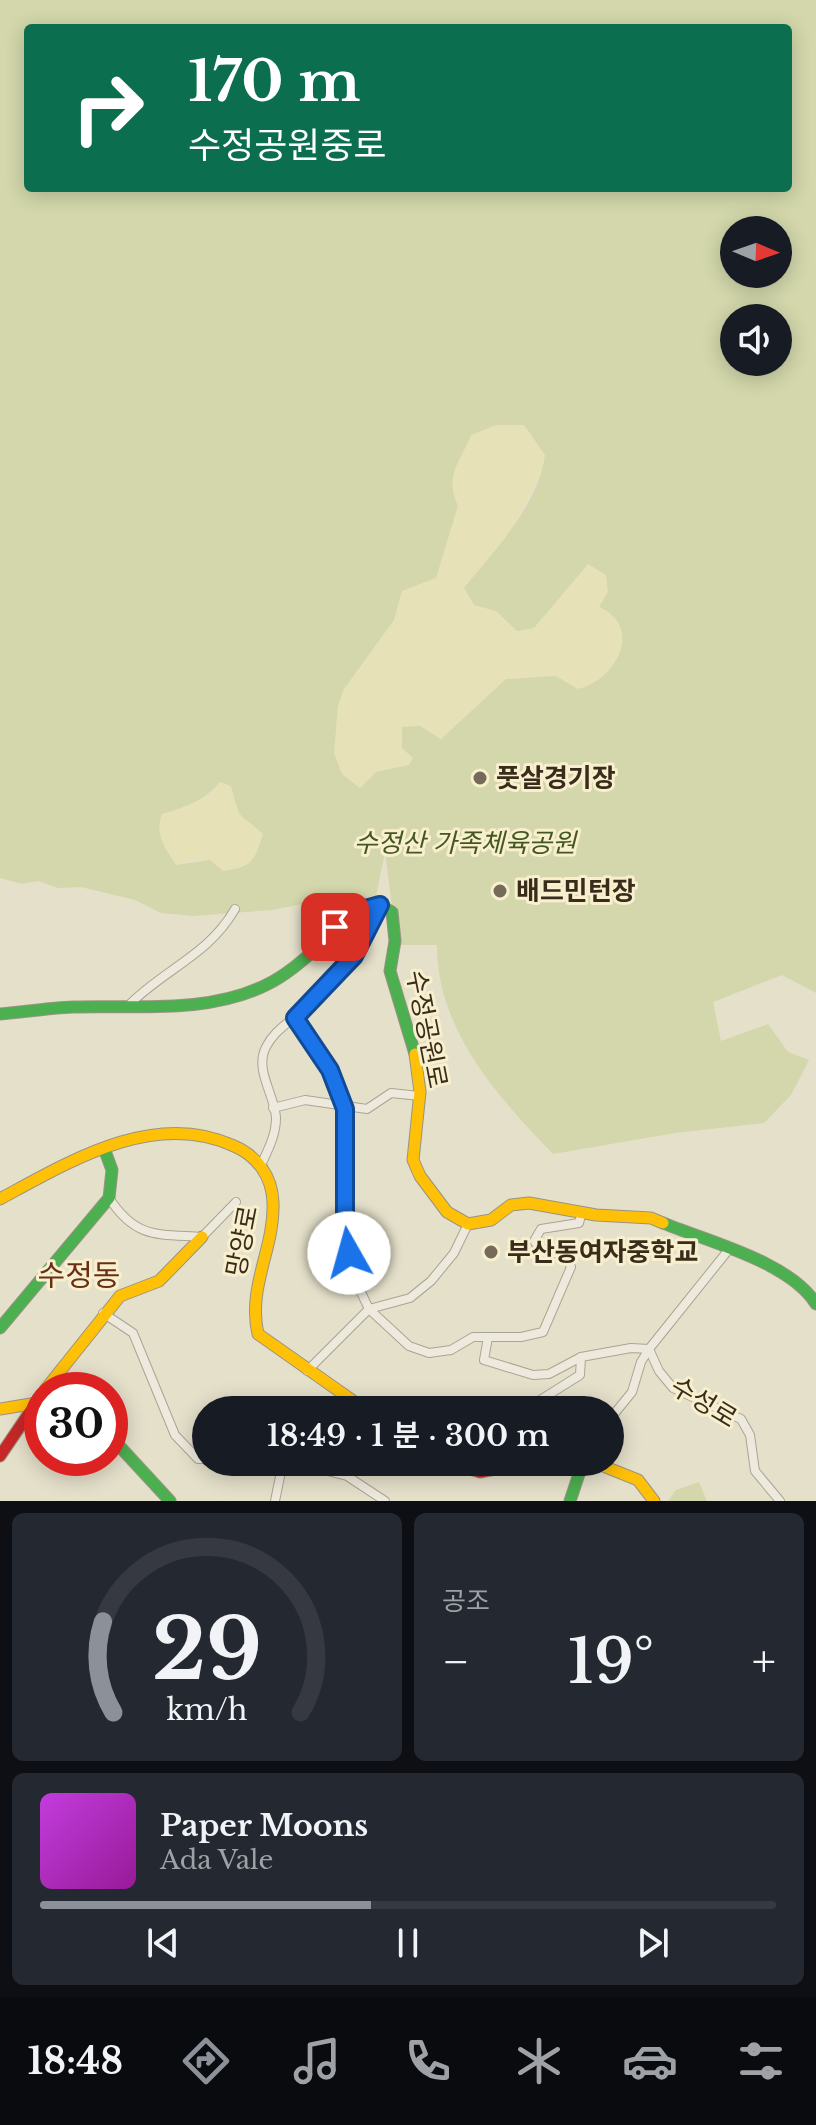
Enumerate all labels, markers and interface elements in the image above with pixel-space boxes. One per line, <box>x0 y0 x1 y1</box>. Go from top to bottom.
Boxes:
text: 170 m <box>188 47 360 116</box>
icon: right <box>56 56 160 160</box>
text: 수정공원중로 <box>188 123 387 168</box>
north arrow <box>720 216 792 288</box>
map controls <box>720 216 792 376</box>
button: sound <box>720 304 792 376</box>
place label: 풋살경기장 <box>496 762 616 794</box>
marker: 풋살경기장 <box>471 769 489 787</box>
park label: 수정산 가족체육공원 <box>354 827 578 859</box>
place label: 배드민턴장 <box>516 875 636 907</box>
marker: 배드민턴장 <box>491 882 509 900</box>
pin <box>301 893 369 961</box>
icon: arrive <box>313 905 357 949</box>
street label: 수정공원로 <box>400 967 454 1091</box>
street label: 망양로 <box>219 1203 265 1279</box>
position arrow <box>307 1211 391 1295</box>
place label: 부산동여자중학교 <box>507 1236 698 1268</box>
marker: 부산동여자중학교 <box>482 1243 500 1261</box>
district label: 수정동 <box>38 1257 120 1294</box>
street label: 수성로 <box>665 1370 743 1434</box>
speed limit sign: 30 <box>24 1372 128 1476</box>
text: 18:49 · 1 분 · 300 m <box>267 1417 549 1454</box>
text: 공조 <box>442 1585 490 1617</box>
text: 29 <box>152 1598 262 1701</box>
text: 19° <box>568 1625 654 1699</box>
text: − <box>442 1634 470 1689</box>
text: + <box>752 1634 776 1689</box>
text: km/h <box>166 1692 248 1728</box>
text: Paper Moons <box>160 1807 368 1844</box>
text: Ada Vale <box>160 1844 273 1876</box>
icon: previous <box>141 1921 185 1965</box>
icon: pause <box>386 1921 430 1965</box>
icon: next <box>631 1921 675 1965</box>
icon: directions <box>178 2033 234 2089</box>
icon: music <box>289 2033 345 2089</box>
icon: phone <box>400 2033 456 2089</box>
icon: climate <box>511 2033 567 2089</box>
icon: car <box>622 2033 678 2089</box>
icon: filters <box>733 2033 789 2089</box>
text: 18:48 <box>27 2039 123 2084</box>

